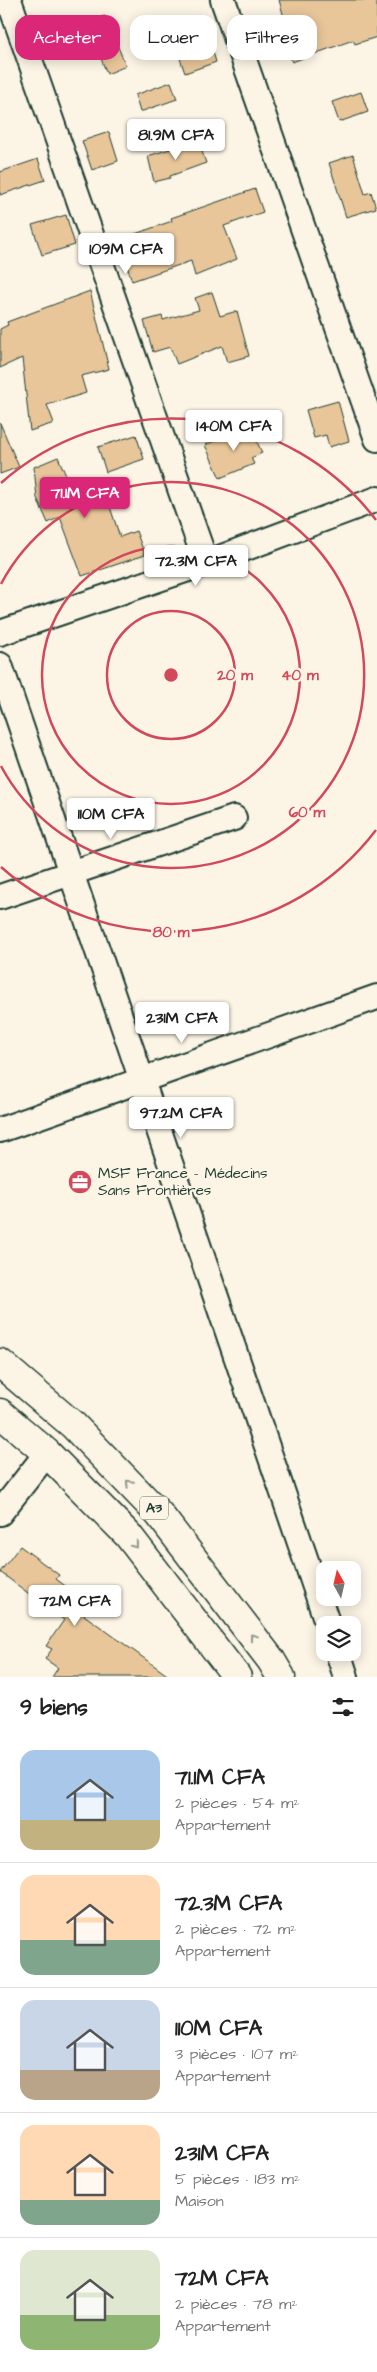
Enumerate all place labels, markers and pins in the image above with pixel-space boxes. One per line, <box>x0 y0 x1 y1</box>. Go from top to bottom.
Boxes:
pin: 81.9M CFA <box>119 119 233 161</box>
pin: 109M CFA <box>74 232 178 275</box>
pin: 140M CFA <box>182 410 286 452</box>
pin: 71.1M CFA <box>28 476 142 519</box>
pin: 72.3M CFA <box>139 544 253 587</box>
centre of rings <box>162 666 180 684</box>
pin: 110M CFA <box>59 798 163 840</box>
pin: 231M CFA <box>130 1002 234 1044</box>
pin: 97.2M CFA <box>124 1096 238 1139</box>
place label: MSF France - Médecins Sans Frontières <box>98 1163 268 1201</box>
office icon: MSF France - Médecins Sans Frontières <box>67 1169 93 1195</box>
pin: 72M CFA <box>29 1584 121 1627</box>

